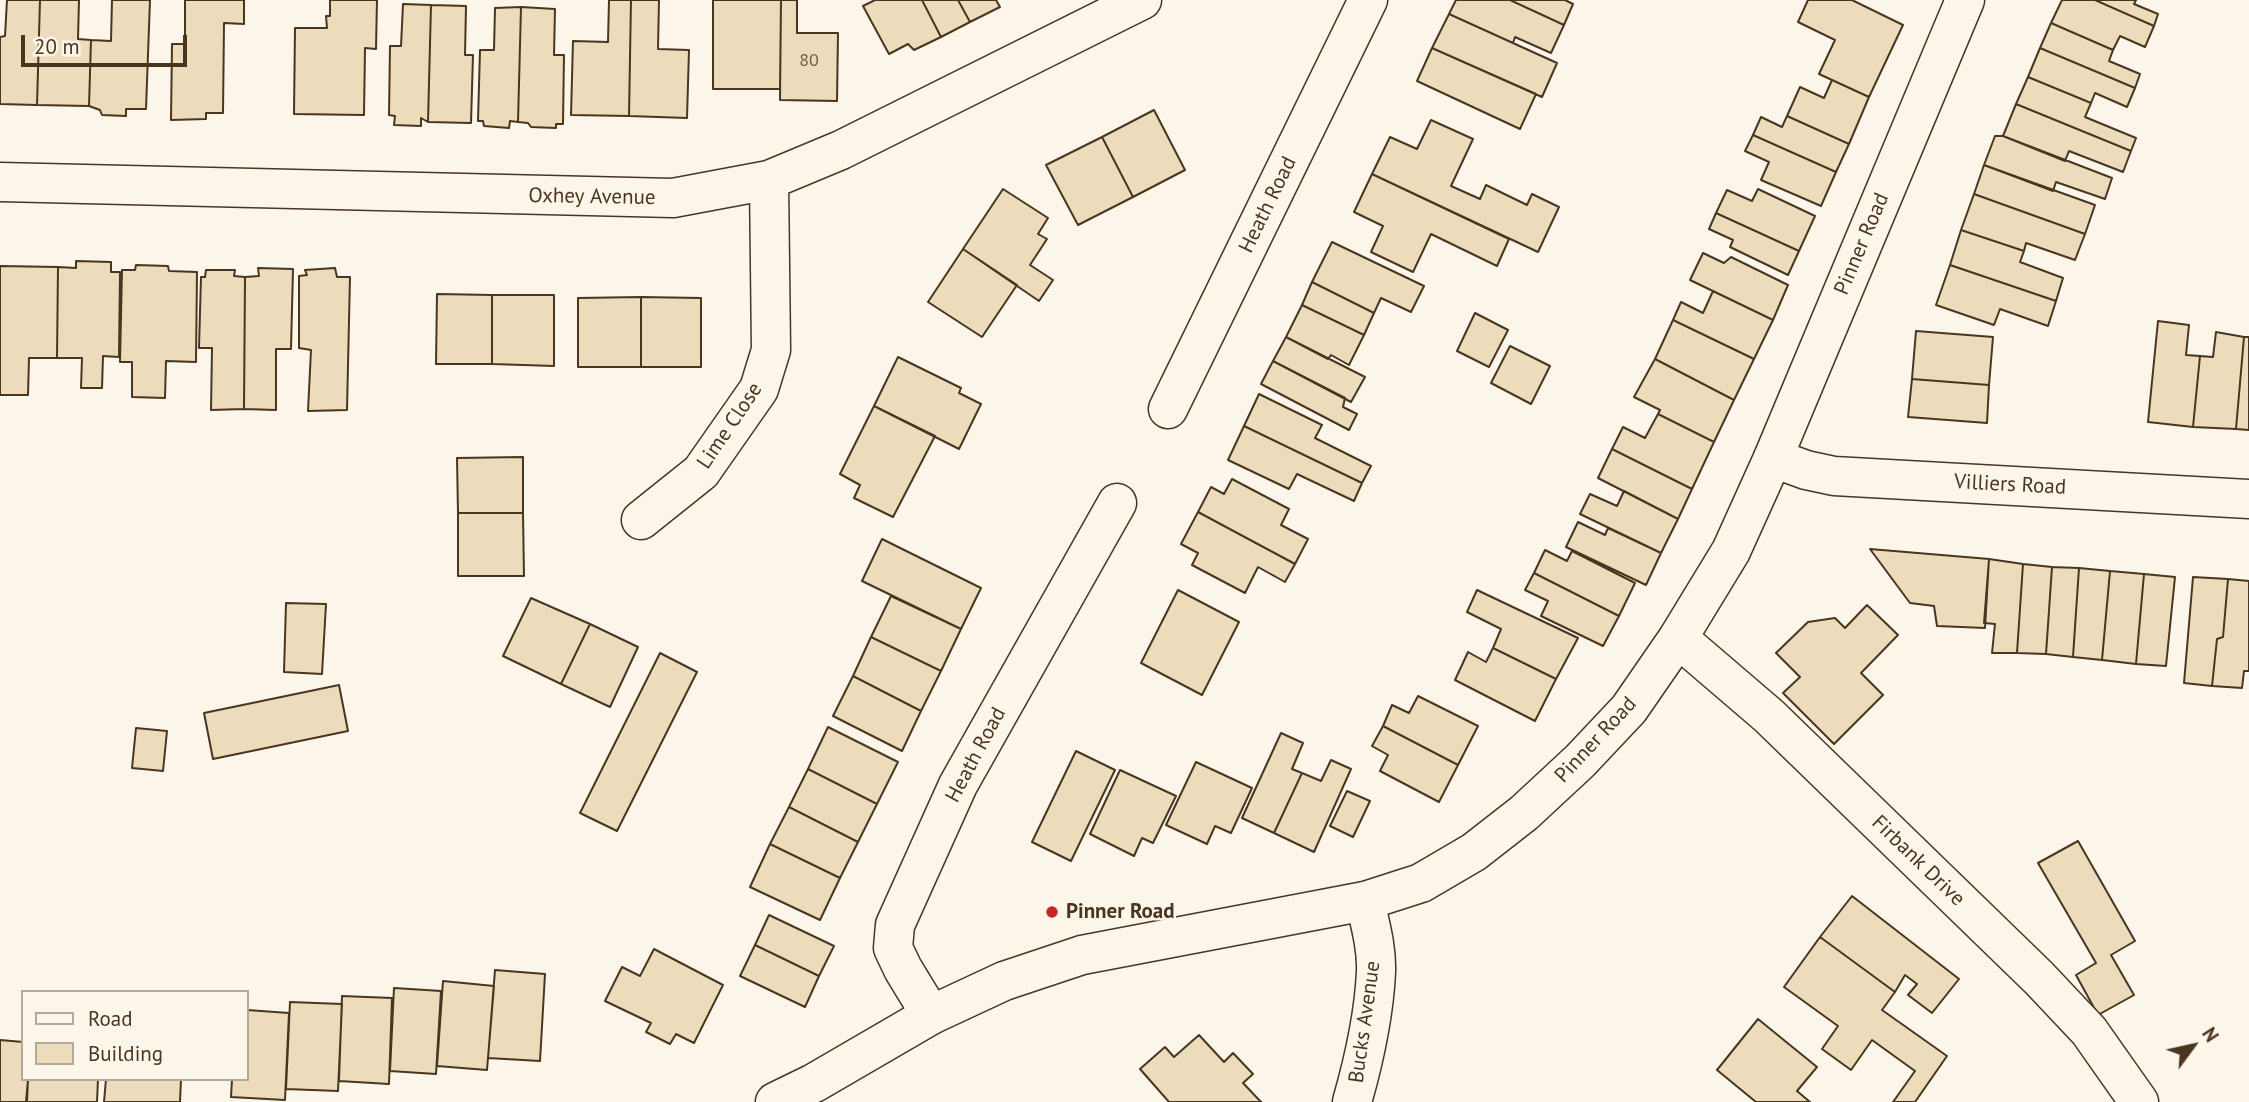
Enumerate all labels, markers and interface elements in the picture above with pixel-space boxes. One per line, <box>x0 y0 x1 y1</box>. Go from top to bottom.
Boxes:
scale bar <box>24 21 191 65</box>
text: 20 m <box>34 33 80 60</box>
house number: 80 <box>799 50 819 72</box>
street label: Heath Road <box>1234 153 1302 257</box>
street label: Oxhey Avenue <box>528 183 656 211</box>
street label: Pinner Road <box>1829 189 1895 299</box>
street label: Lime Close <box>692 378 768 474</box>
street label: Villiers Road <box>1953 469 2067 501</box>
street label: Pinner Road <box>1550 692 1642 788</box>
street label: Heath Road <box>940 703 1012 807</box>
street label: Firbank Drive <box>1866 810 1970 912</box>
place label: Pinner Road <box>1066 899 1175 925</box>
marker: Pinner Road <box>1044 904 1060 920</box>
street label: Bucks Avenue <box>1344 959 1386 1085</box>
legend <box>21 990 248 1081</box>
text: Road <box>88 1005 132 1032</box>
north arrow <box>2158 1011 2228 1081</box>
text: N <box>2197 1023 2224 1046</box>
text: Building <box>88 1040 163 1067</box>

